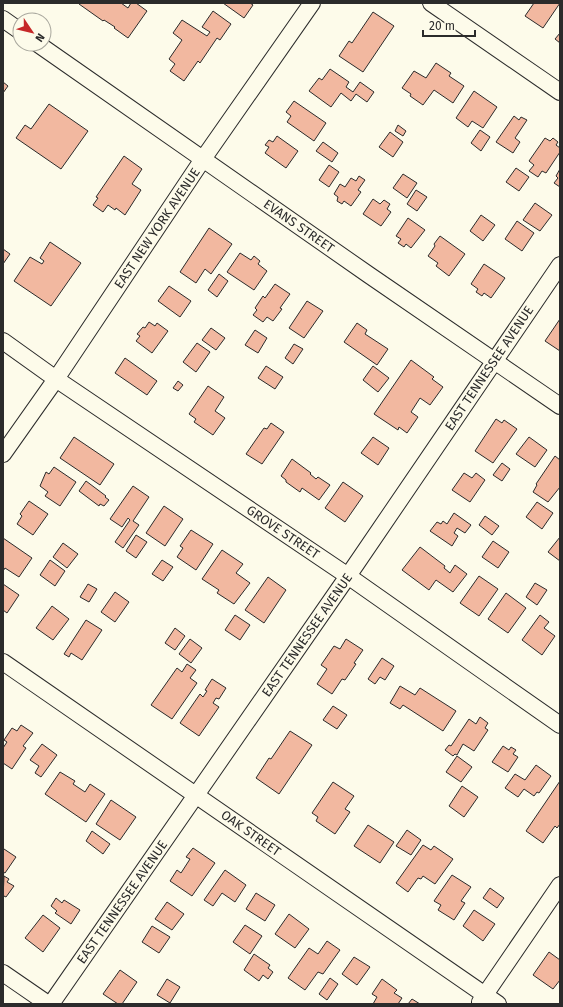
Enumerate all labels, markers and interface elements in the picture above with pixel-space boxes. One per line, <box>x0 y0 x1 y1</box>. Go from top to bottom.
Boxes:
north arrow <box>12 12 52 52</box>
scale bar <box>423 12 475 38</box>
text: 20 m <box>429 19 455 33</box>
text: N <box>32 31 47 44</box>
street label: EAST NEW YORK AVENUE <box>111 165 203 291</box>
street label: EVANS STREET <box>261 196 337 256</box>
street label: EAST TENNESSEE AVENUE <box>442 303 536 433</box>
street label: GROVE STREET <box>244 502 322 562</box>
street label: EAST TENNESSEE AVENUE <box>259 571 355 699</box>
street label: OAK STREET <box>218 807 284 859</box>
street label: EAST TENNESSEE AVENUE <box>74 838 170 966</box>

